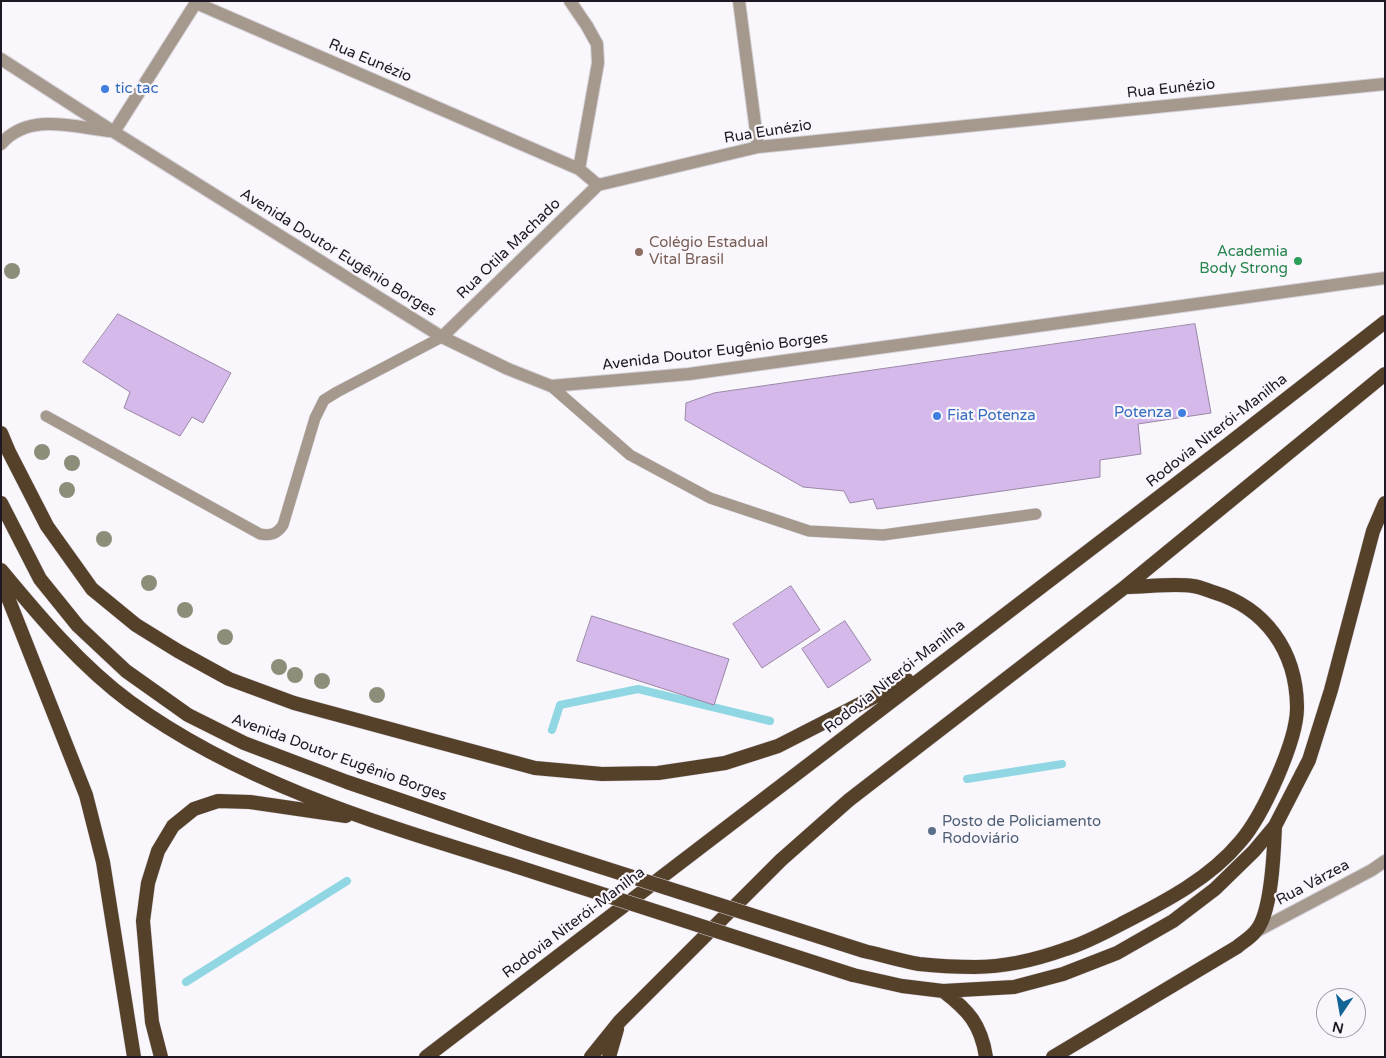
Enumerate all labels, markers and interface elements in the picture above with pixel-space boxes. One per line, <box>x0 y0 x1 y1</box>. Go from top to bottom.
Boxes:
street label: Rua Eunézio <box>326 35 414 87</box>
street label: Rua Eunézio <box>1126 75 1216 103</box>
place label: tic tac <box>115 80 159 98</box>
marker: tic tac <box>99 83 111 95</box>
street label: Rua Eunézio <box>723 116 813 148</box>
street label: Avenida Doutor Eugênio Borges <box>237 185 439 321</box>
street label: Rua Otila Machado <box>454 195 564 303</box>
place label: Colégio Estadual Vital Brasil <box>649 234 768 269</box>
place label: Academia Body Strong <box>1199 243 1288 278</box>
marker: Colégio Estadual Vital Brasil <box>633 246 645 258</box>
marker: Academia Body Strong <box>1292 255 1304 267</box>
street label: Avenida Doutor Eugênio Borges <box>601 329 829 375</box>
street label: Rodovia Niterói-Manilha <box>1143 370 1291 492</box>
place label: Potenza <box>1114 404 1172 422</box>
place label: Fiat Potenza <box>947 407 1036 425</box>
marker: Potenza <box>1176 407 1188 419</box>
marker: Fiat Potenza <box>931 410 943 422</box>
street label: Rodovia Niterói-Manilha <box>821 616 969 738</box>
street label: Avenida Doutor Eugênio Borges <box>229 711 449 805</box>
place label: Posto de Policiamento Rodoviário <box>942 813 1101 848</box>
marker: Posto de Policiamento Rodoviário <box>926 825 938 837</box>
street label: Rua Várzea <box>1273 856 1353 910</box>
street label: Rodovia Niterói-Manilha <box>499 864 649 982</box>
north arrow <box>1316 988 1366 1038</box>
text: N <box>1331 1018 1345 1037</box>

